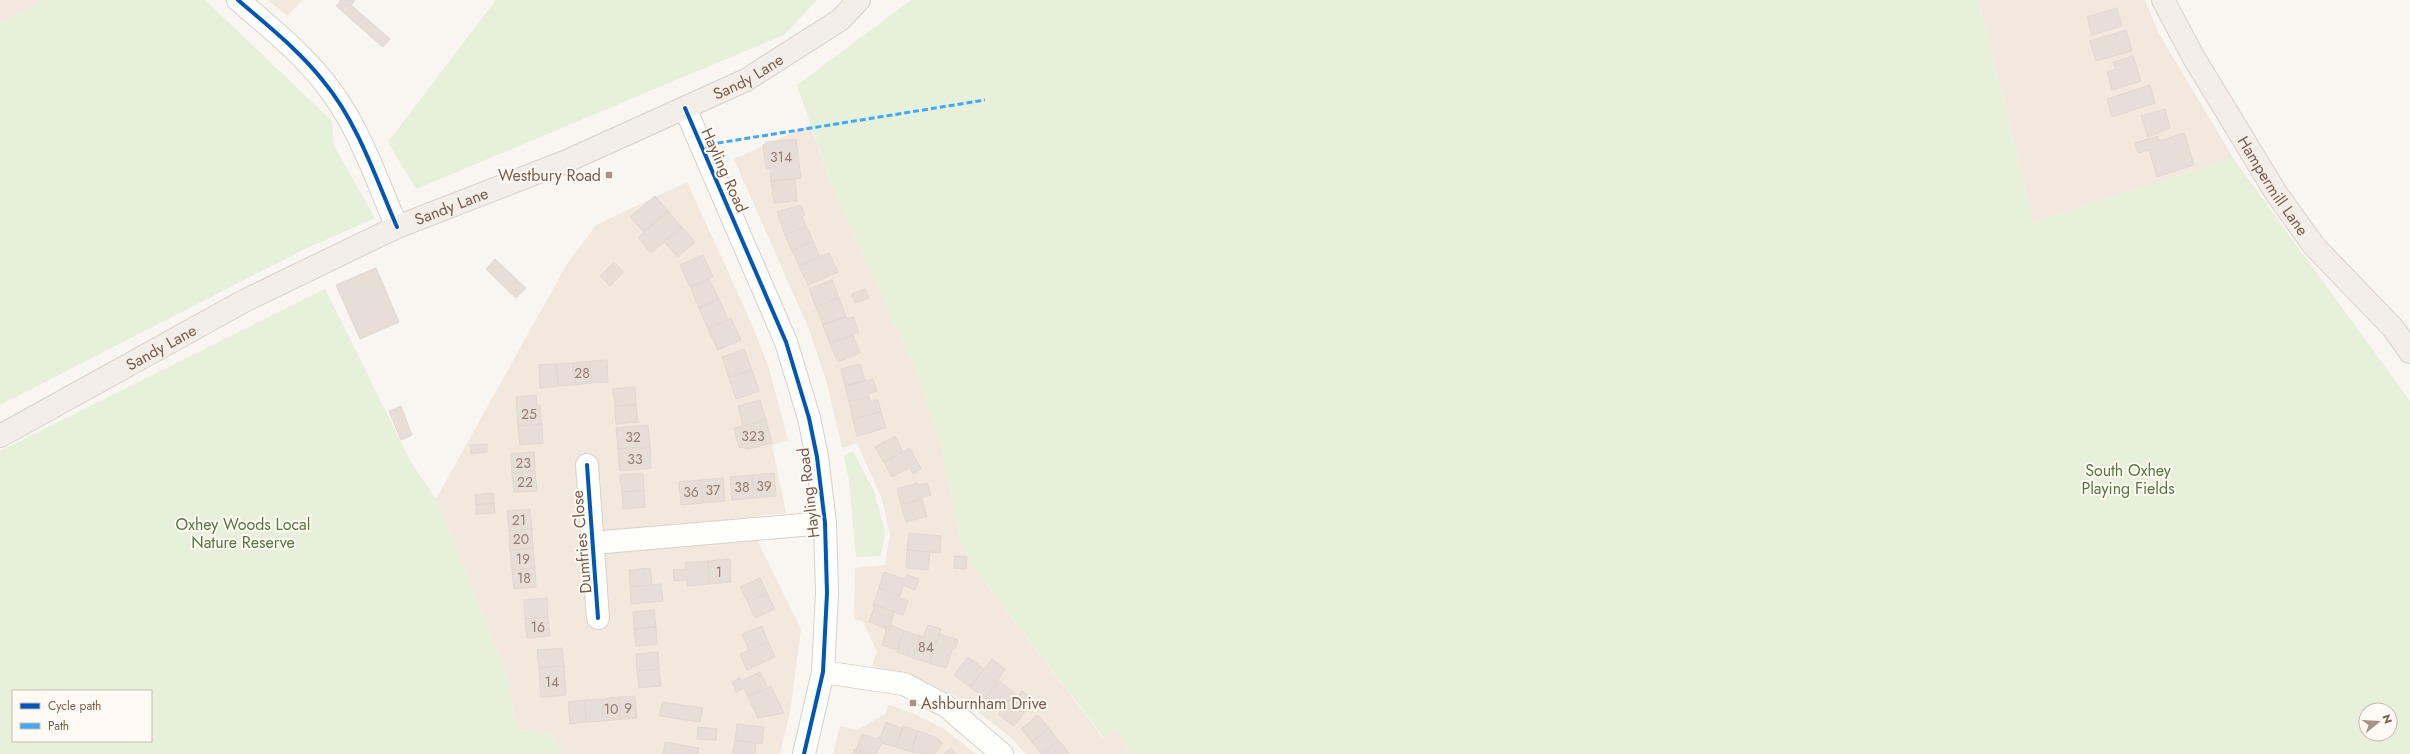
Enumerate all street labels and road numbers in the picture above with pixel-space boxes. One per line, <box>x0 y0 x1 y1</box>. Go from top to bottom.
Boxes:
street label: Sandy Lane <box>709 48 788 106</box>
street label: Hayling Road <box>696 124 754 216</box>
street label: Hampermill Lane <box>2232 132 2314 240</box>
street label: Sandy Lane <box>411 182 492 231</box>
street label: Sandy Lane <box>122 319 201 376</box>
street label: Hayling Road <box>792 446 825 539</box>
street label: Dumfries Close <box>566 489 597 595</box>

